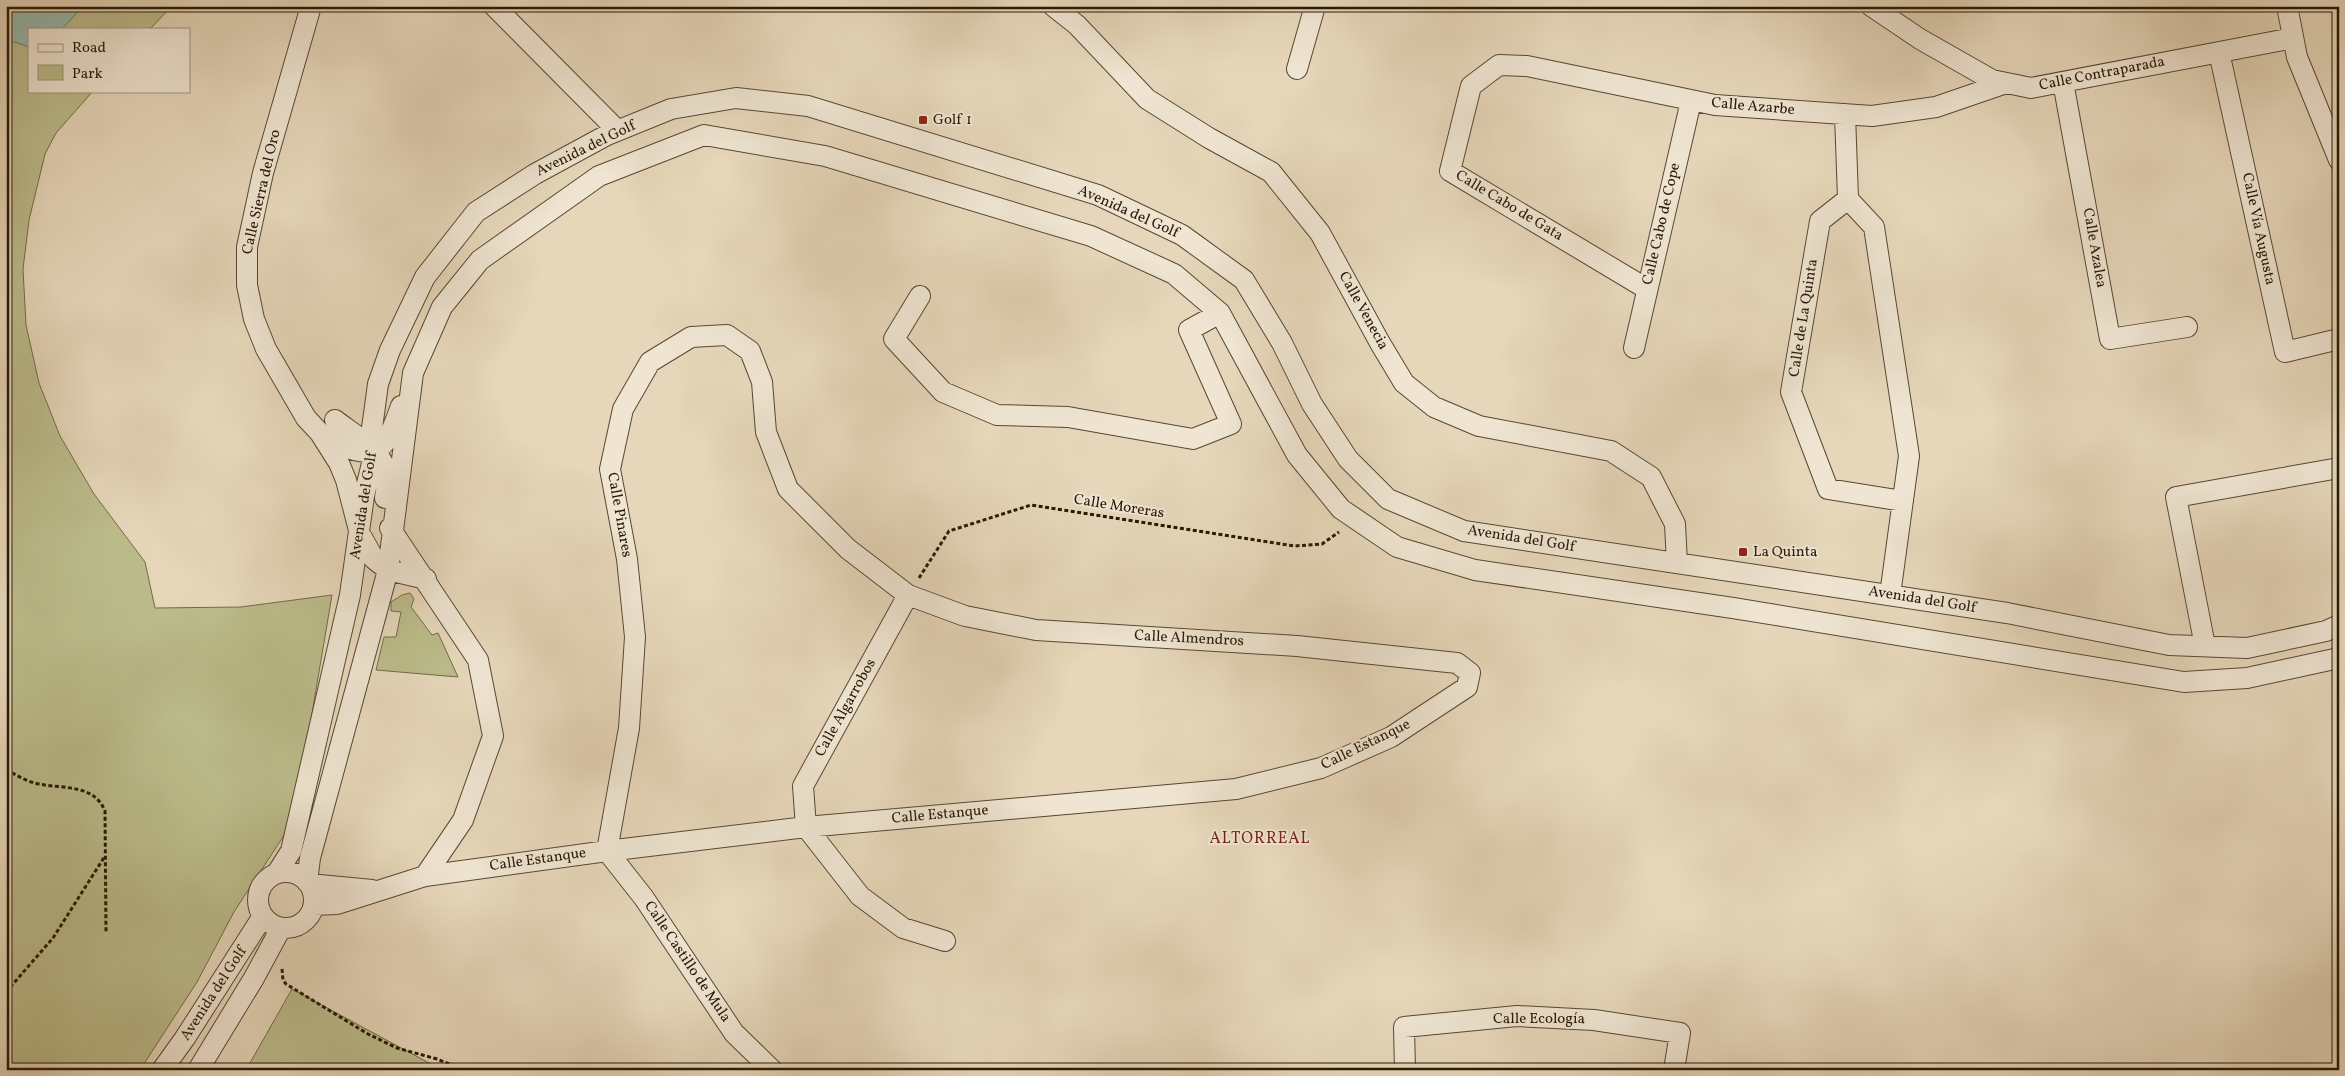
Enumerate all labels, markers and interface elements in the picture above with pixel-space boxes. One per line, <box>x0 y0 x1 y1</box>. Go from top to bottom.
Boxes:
legend <box>28 28 190 92</box>
text: Road <box>72 38 106 59</box>
street label: Calle Contraparada <box>2037 51 2167 97</box>
text: Park <box>72 64 103 85</box>
street label: Calle Azarbe <box>1710 93 1796 121</box>
place label: Golf 1 <box>933 110 972 131</box>
marker: Golf 1 <box>917 114 929 126</box>
street label: Avenida del Golf <box>533 115 641 182</box>
street label: Calle Sierra del Oro <box>237 127 287 257</box>
street label: Calle Cabo de Cope <box>1638 161 1686 287</box>
street label: Calle Cabo de Gata <box>1451 166 1567 246</box>
street label: Calle Vía Augusta <box>2236 171 2280 287</box>
street label: Avenida del Golf <box>1074 180 1183 244</box>
street label: Calle Azalea <box>2077 206 2111 290</box>
street label: Calle de La Quinta <box>1784 257 1824 379</box>
street label: Calle Venecia <box>1333 268 1393 354</box>
street label: Avenida del Golf <box>345 449 383 561</box>
street label: Calle Pinares <box>601 471 637 559</box>
street label: Calle Moreras <box>1072 489 1166 525</box>
street label: Avenida del Golf <box>1466 520 1578 558</box>
place label: La Quinta <box>1753 542 1818 563</box>
marker: La Quinta <box>1737 546 1749 558</box>
street label: Avenida del Golf <box>1867 581 1979 619</box>
street label: Calle Almendros <box>1134 626 1244 652</box>
street label: Calle Algarrobos <box>810 655 882 761</box>
street label: Calle Estanque <box>1318 714 1414 776</box>
street label: Calle Estanque <box>891 800 989 830</box>
district label: ALTORREAL <box>1209 828 1311 850</box>
street label: Calle Estanque <box>488 843 588 877</box>
street label: Calle Castillo de Mula <box>638 897 736 1027</box>
street label: Avenida del Golf <box>176 941 253 1045</box>
street label: Calle Ecología <box>1493 1009 1585 1030</box>

